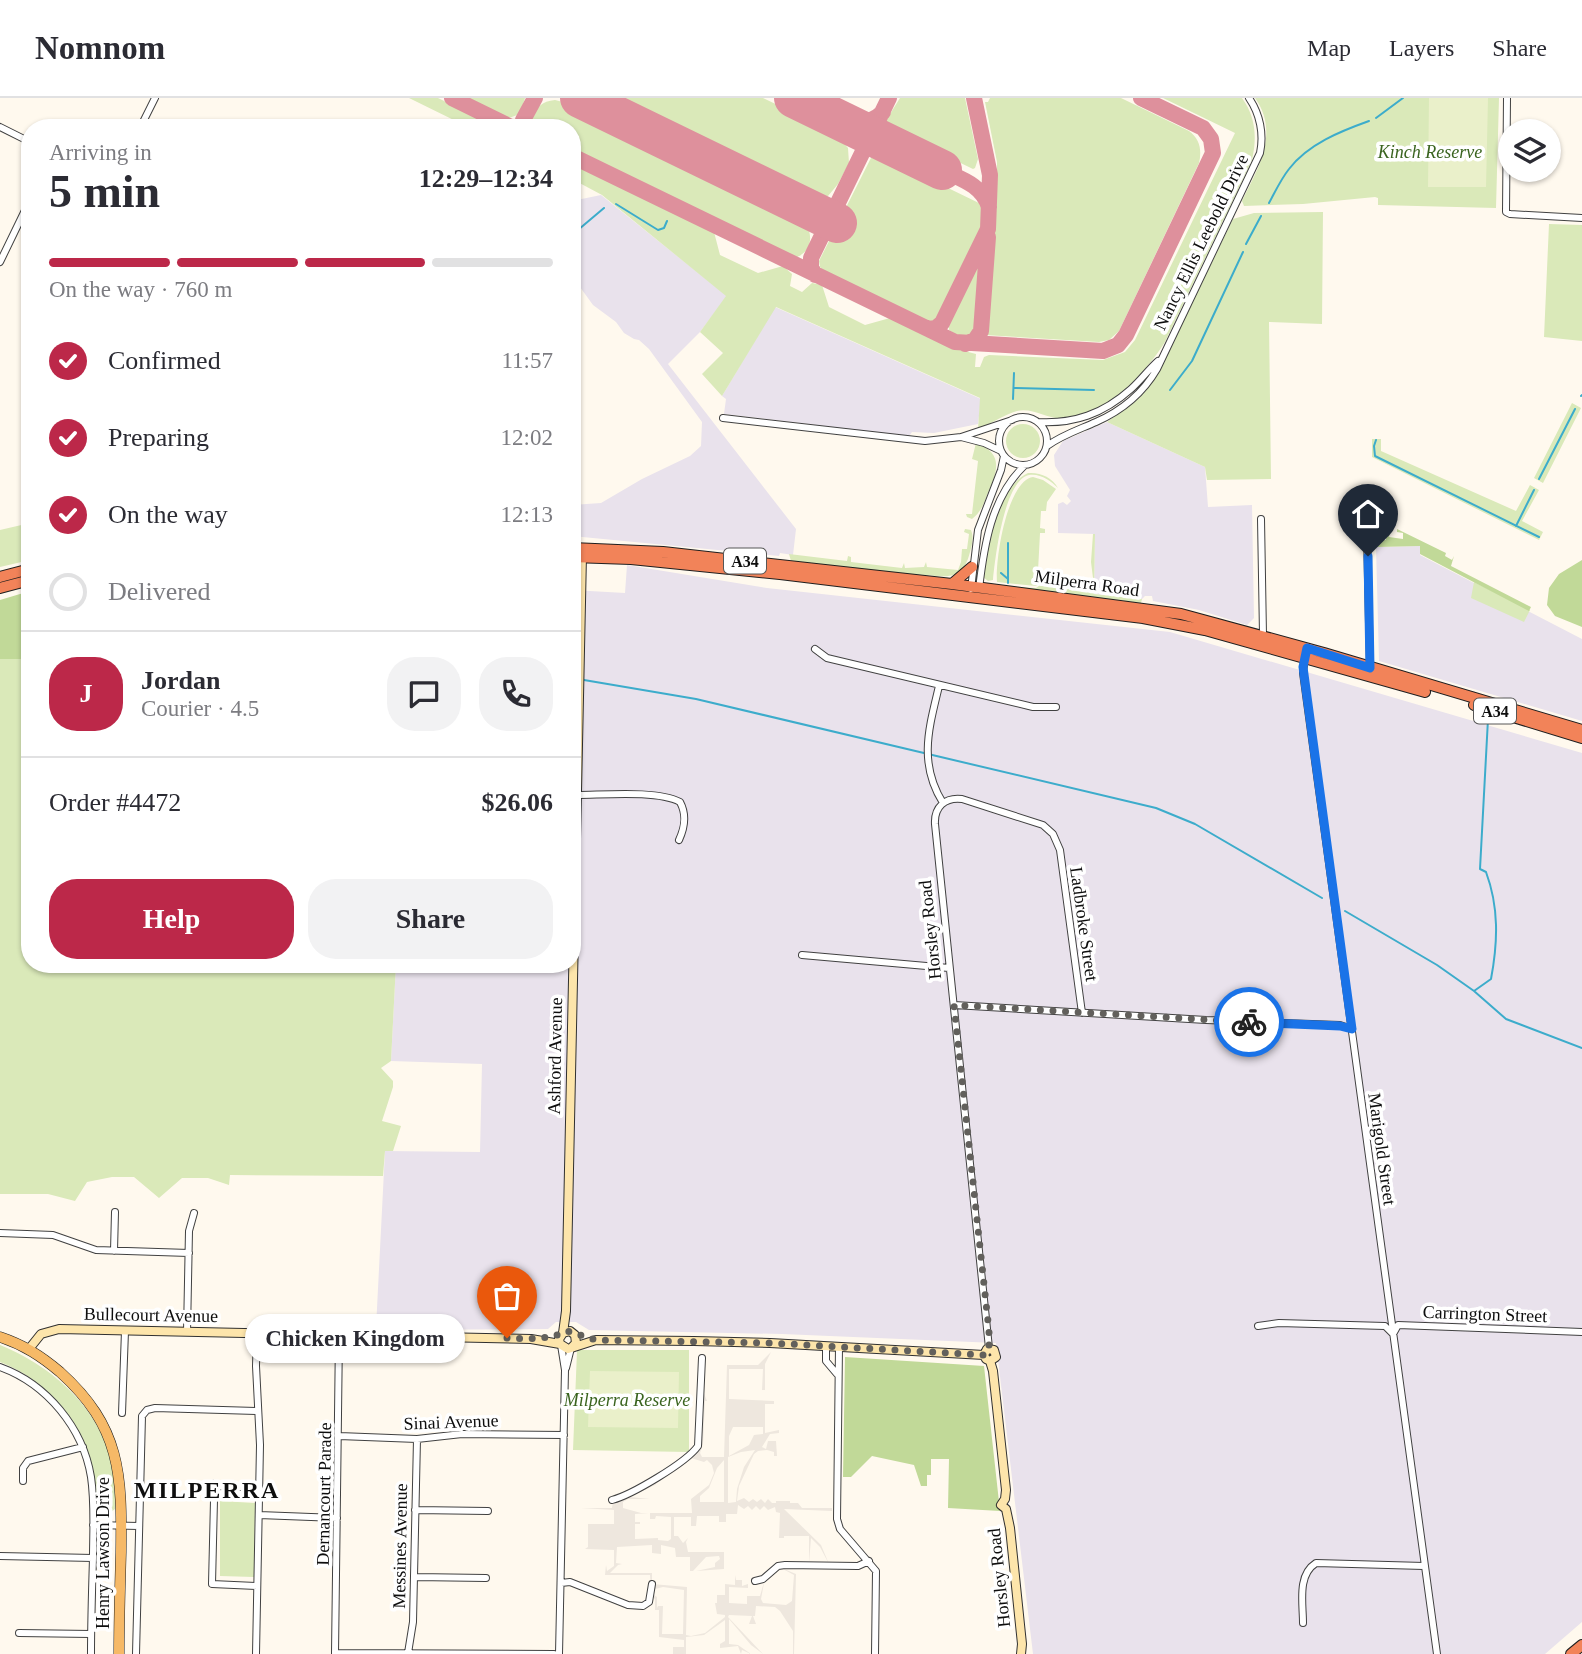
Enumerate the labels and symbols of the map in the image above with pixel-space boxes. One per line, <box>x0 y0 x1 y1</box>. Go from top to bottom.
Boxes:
park label: Kinch Reserve <box>1377 142 1482 162</box>
street label: Nancy Ellis Leebold Drive <box>1150 151 1252 333</box>
pin <box>1338 484 1398 556</box>
road number: A34 <box>724 548 766 574</box>
street label: Milperra Road <box>1033 566 1141 600</box>
road number: A34 <box>1474 698 1516 724</box>
street label: Ladbroke Street <box>1066 865 1102 983</box>
street label: Horsley Road <box>915 879 945 981</box>
courier <box>1214 987 1284 1057</box>
street label: Ashford Avenue <box>544 997 566 1115</box>
street label: Marigold Street <box>1364 1091 1400 1207</box>
pin <box>477 1266 537 1338</box>
street label: Carrington Street <box>1422 1302 1548 1326</box>
street label: Bullecourt Avenue <box>84 1304 218 1326</box>
callout: Chicken Kingdom <box>244 1314 465 1362</box>
park label: Milperra Reserve <box>563 1390 690 1410</box>
street label: Sinai Avenue <box>403 1410 499 1434</box>
street label: Dernancourt Parade <box>313 1422 335 1566</box>
street label: Henry Lawson Drive <box>93 1477 113 1629</box>
district label: MILPERRA <box>134 1477 280 1503</box>
street label: Messines Avenue <box>389 1483 411 1609</box>
street label: Horsley Road <box>984 1527 1014 1629</box>

